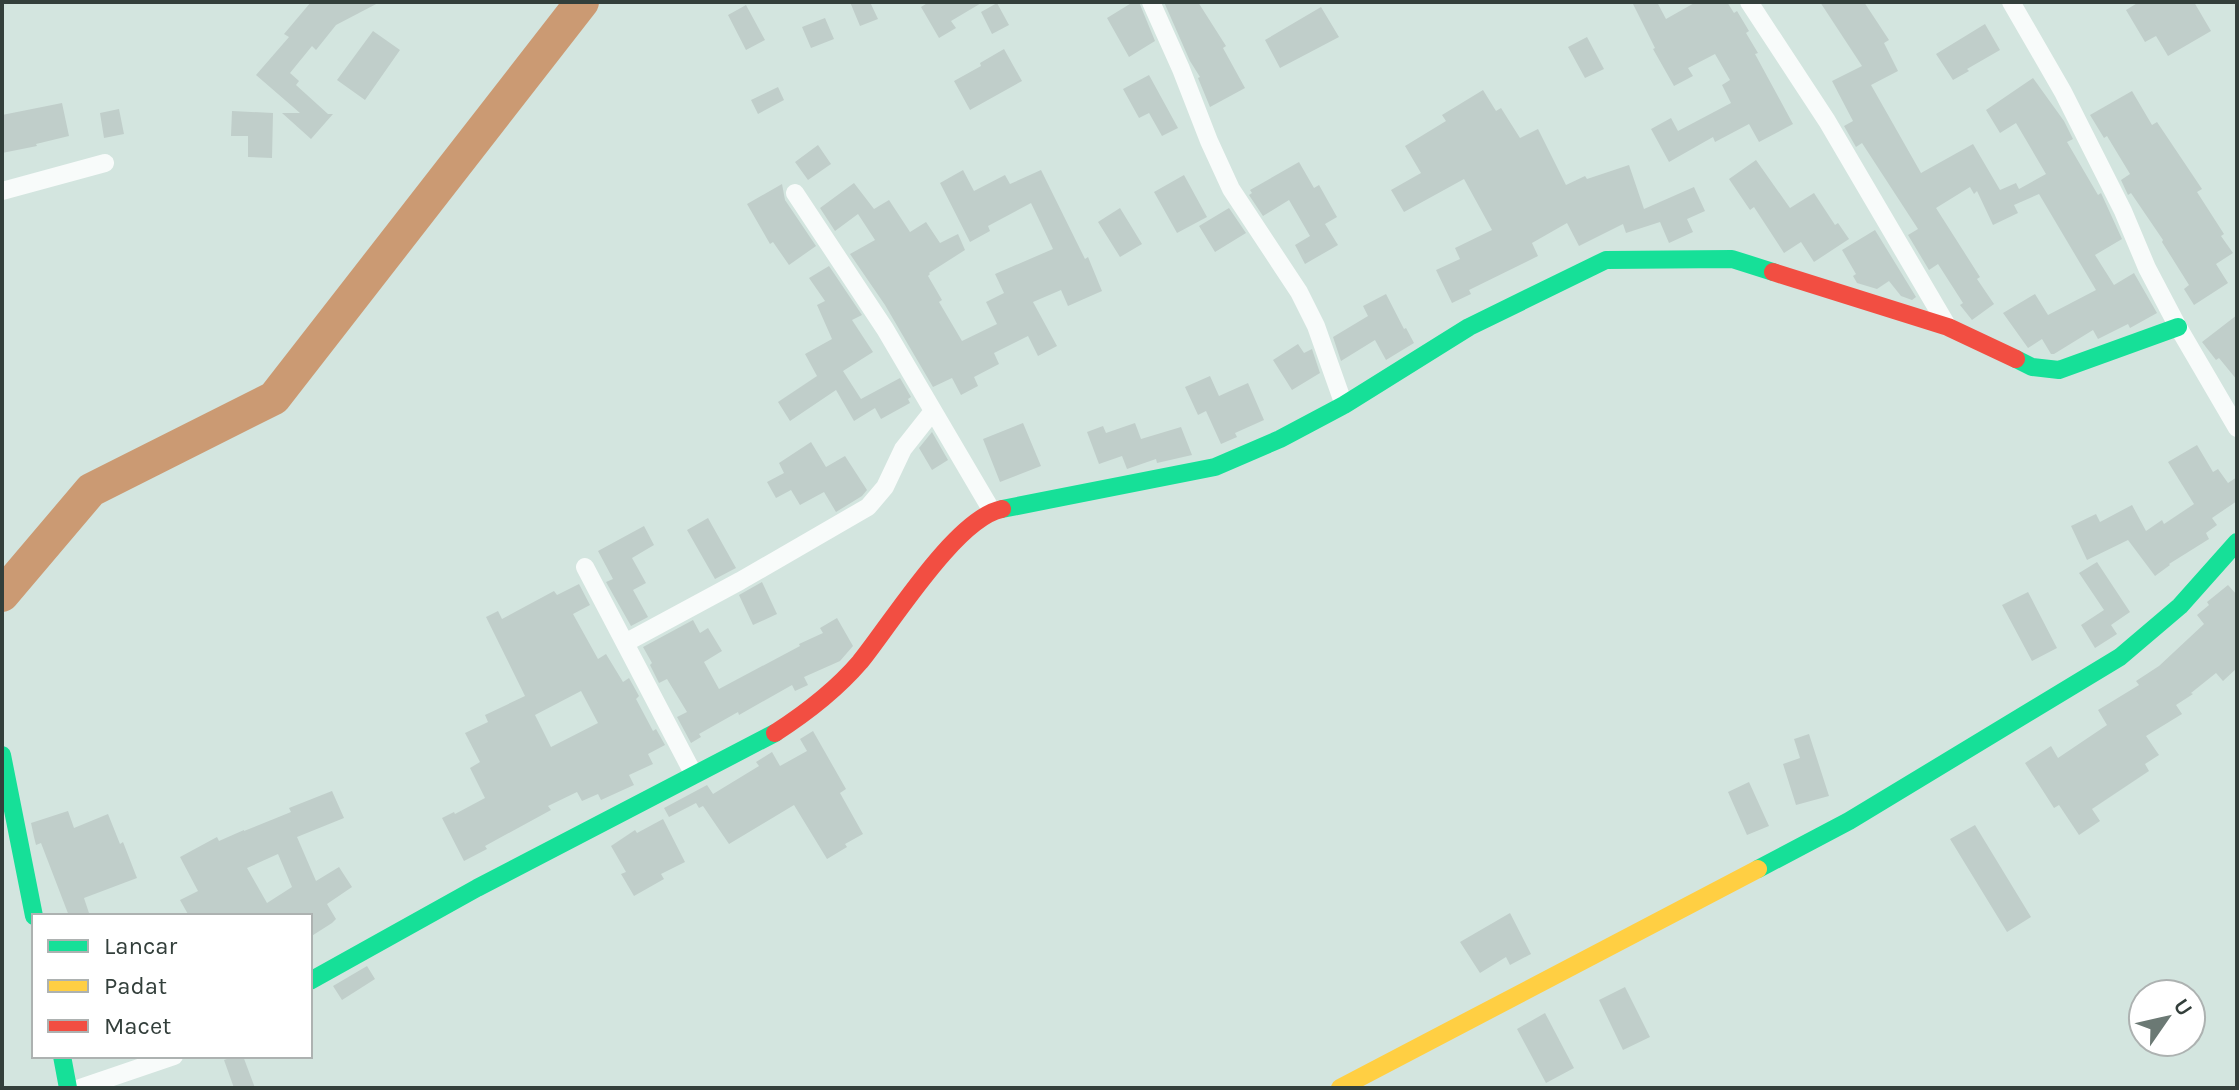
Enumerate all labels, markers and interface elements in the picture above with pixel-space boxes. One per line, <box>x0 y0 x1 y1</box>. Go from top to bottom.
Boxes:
legend <box>32 914 312 1058</box>
text: Lancar <box>104 932 178 960</box>
text: Padat <box>104 972 167 1000</box>
north arrow <box>2127 978 2207 1058</box>
text: U <box>2168 994 2198 1021</box>
text: Macet <box>104 1012 171 1040</box>

